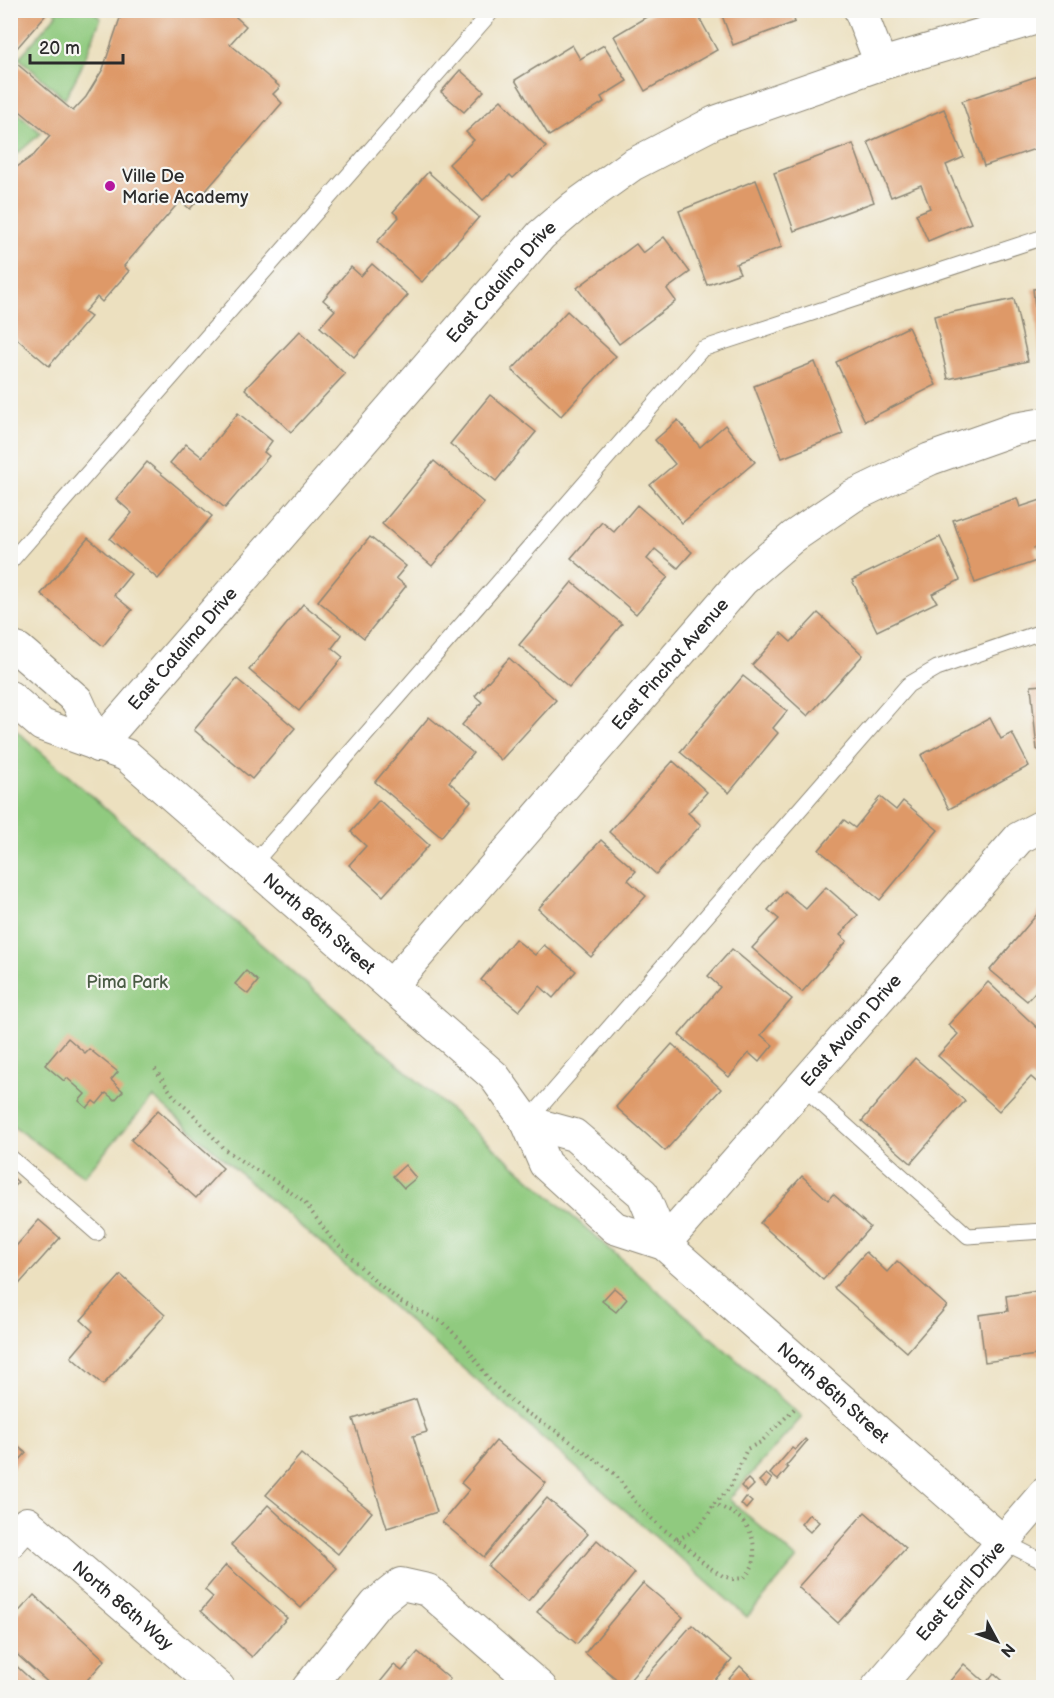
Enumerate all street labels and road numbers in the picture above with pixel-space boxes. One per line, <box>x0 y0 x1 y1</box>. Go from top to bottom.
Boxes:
street label: East Catalina Drive <box>442 216 561 347</box>
street label: East Catalina Drive <box>124 583 242 714</box>
street label: East Pinchot Avenue <box>607 594 733 734</box>
street label: North 86th Street <box>259 869 380 978</box>
street label: East Avalon Drive <box>796 970 906 1091</box>
street label: North 86th Street <box>773 1338 894 1448</box>
street label: East Earll Drive <box>912 1536 1010 1645</box>
street label: North 86th Way <box>68 1557 178 1655</box>

